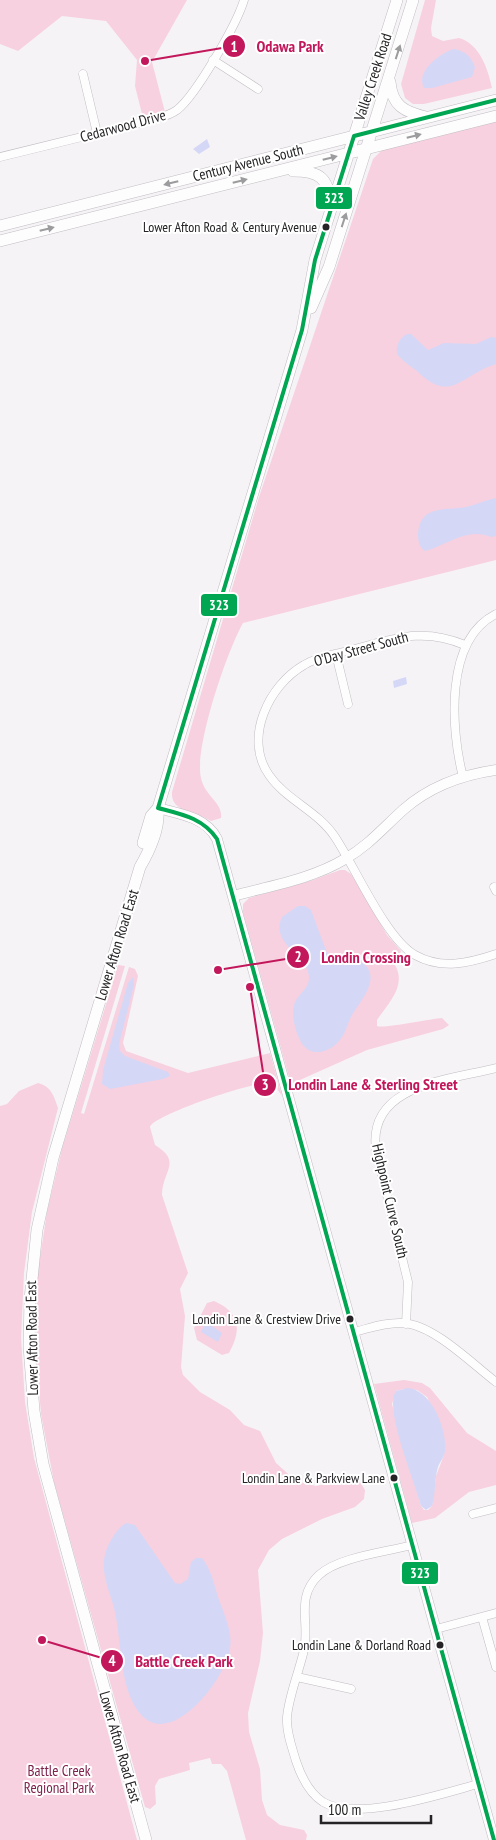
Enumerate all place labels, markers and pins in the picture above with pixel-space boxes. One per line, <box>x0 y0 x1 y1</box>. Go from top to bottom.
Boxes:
callout: Odawa Park <box>221 31 333 62</box>
place label: Lower Afton Road & Century Avenue <box>143 218 317 236</box>
marker: Lower Afton Road & Century Avenue <box>321 222 331 232</box>
callout: Londin Crossing <box>286 942 421 973</box>
callout: Londin Lane & Sterling Street <box>253 1069 467 1100</box>
place label: Londin Lane & Crestview Drive <box>192 1310 341 1328</box>
marker: Londin Lane & Crestview Drive <box>345 1314 355 1324</box>
place label: Londin Lane & Parkview Lane <box>242 1469 385 1487</box>
marker: Londin Lane & Parkview Lane <box>389 1473 399 1483</box>
place label: Londin Lane & Dorland Road <box>292 1636 431 1654</box>
marker: Londin Lane & Dorland Road <box>435 1640 445 1650</box>
callout: Battle Creek Park <box>99 1645 243 1676</box>

